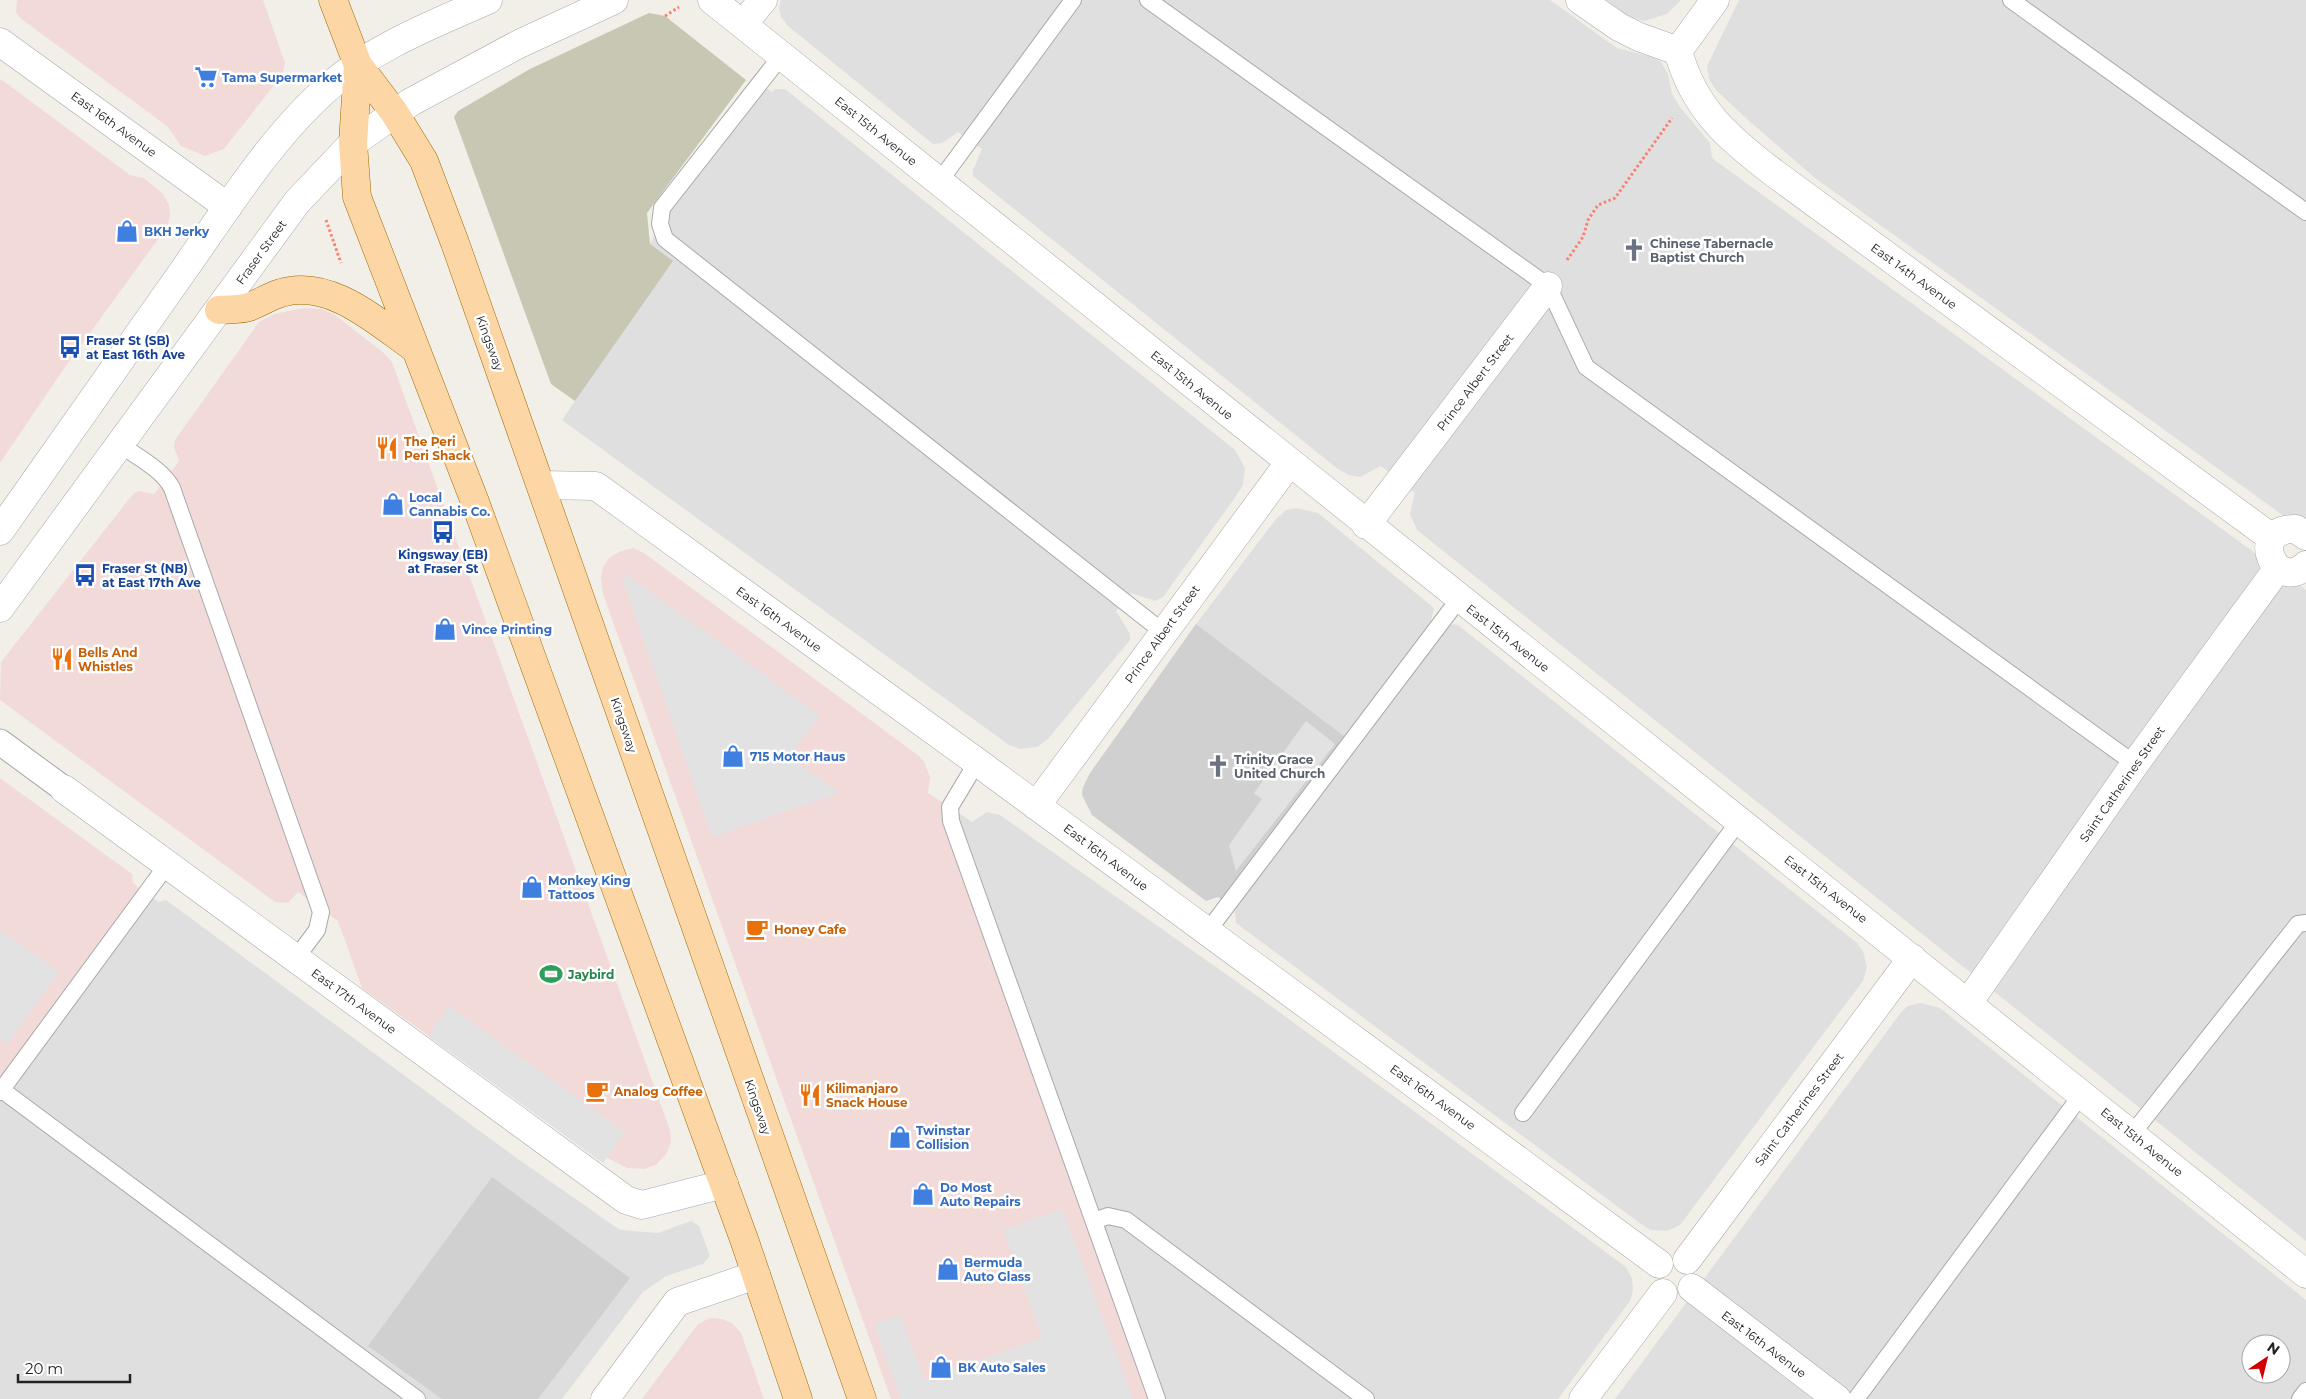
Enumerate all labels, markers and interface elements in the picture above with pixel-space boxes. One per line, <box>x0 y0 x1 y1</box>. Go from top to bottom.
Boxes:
supermarket icon: Tama Supermarket <box>193 64 219 90</box>
place label: Tama Supermarket <box>222 70 343 85</box>
street label: East 16th Avenue <box>68 88 160 160</box>
street label: East 15th Avenue <box>832 93 920 169</box>
street label: Fraser Street <box>233 217 290 287</box>
shop icon: BKH Jerky <box>114 218 140 244</box>
place label: BKH Jerky <box>144 224 210 239</box>
place label: Chinese Tabernacle Baptist Church <box>1650 236 1774 265</box>
church icon: Chinese Tabernacle Baptist Church <box>1621 237 1647 263</box>
street label: East 14th Avenue <box>1868 240 1960 312</box>
street label: Kingsway <box>473 313 507 373</box>
street label: Prince Albert Street <box>1434 330 1517 434</box>
place label: Fraser St (SB) at East 16th Ave <box>86 333 186 362</box>
bus stop icon: Fraser St (SB) at East 16th Ave <box>57 334 83 360</box>
street label: East 15th Avenue <box>1148 347 1236 423</box>
place label: The Peri Peri Shack <box>404 434 471 463</box>
restaurant icon: The Peri Peri Shack <box>374 435 400 461</box>
place label: Local Cannabis Co. <box>409 490 490 519</box>
shop icon: Local Cannabis Co. <box>380 491 406 517</box>
bus stop icon: Kingsway (EB) at Fraser St <box>430 519 456 545</box>
place label: Kingsway (EB) at Fraser St <box>398 547 488 576</box>
place label: Fraser St (NB) at East 17th Ave <box>102 561 201 590</box>
bus stop icon: Fraser St (NB) at East 17th Ave <box>72 562 98 588</box>
street label: Prince Albert Street <box>1121 582 1203 686</box>
street label: East 16th Avenue <box>733 583 825 655</box>
street label: East 15th Avenue <box>1463 601 1553 675</box>
shop icon: Vince Printing <box>432 616 458 642</box>
place label: Vince Printing <box>461 622 552 637</box>
place label: Bells And Whistles <box>78 645 138 674</box>
restaurant icon: Bells And Whistles <box>49 646 75 672</box>
street label: Kingsway <box>608 695 641 755</box>
street label: Saint Catherines Street <box>2076 723 2168 845</box>
shop icon: 715 Motor Haus <box>720 743 746 769</box>
place label: 715 Motor Haus <box>750 749 846 764</box>
place label: Trinity Grace United Church <box>1234 752 1325 781</box>
church icon: Trinity Grace United Church <box>1205 753 1231 779</box>
street label: East 16th Avenue <box>1061 820 1151 894</box>
street label: East 15th Avenue <box>1781 852 1871 926</box>
place label: Monkey King Tattoos <box>548 873 631 902</box>
shop icon: Monkey King Tattoos <box>519 874 545 900</box>
cafe icon: Honey Cafe <box>744 916 770 942</box>
place label: Honey Cafe <box>774 922 847 937</box>
sports icon: Jaybird <box>538 961 564 987</box>
street label: East 17th Avenue <box>309 965 399 1037</box>
place label: Jaybird <box>567 967 614 982</box>
street label: Saint Catherines Street <box>1751 1049 1847 1169</box>
street label: East 16th Avenue <box>1387 1061 1479 1133</box>
street label: Kingsway <box>742 1077 775 1137</box>
cafe icon: Analog Coffee <box>584 1078 610 1104</box>
place label: Kilimanjaro Snack House <box>826 1081 908 1110</box>
restaurant icon: Kilimanjaro Snack House <box>797 1082 823 1108</box>
place label: Analog Coffee <box>613 1084 703 1099</box>
street label: East 15th Avenue <box>2098 1104 2186 1180</box>
place label: Twinstar Collision <box>916 1123 970 1152</box>
shop icon: Twinstar Collision <box>887 1124 913 1150</box>
place label: Do Most Auto Repairs <box>939 1180 1021 1209</box>
shop icon: Do Most Auto Repairs <box>910 1181 936 1207</box>
place label: Bermuda Auto Glass <box>963 1255 1031 1284</box>
shop icon: Bermuda Auto Glass <box>935 1256 961 1282</box>
street label: East 16th Avenue <box>1719 1307 1809 1381</box>
north arrow <box>2241 1334 2291 1384</box>
text: N <box>2264 1338 2283 1359</box>
scale bar <box>18 1352 130 1384</box>
shop icon: BK Auto Sales <box>928 1354 954 1380</box>
text: 20 m <box>25 1359 63 1378</box>
place label: BK Auto Sales <box>958 1360 1046 1375</box>

